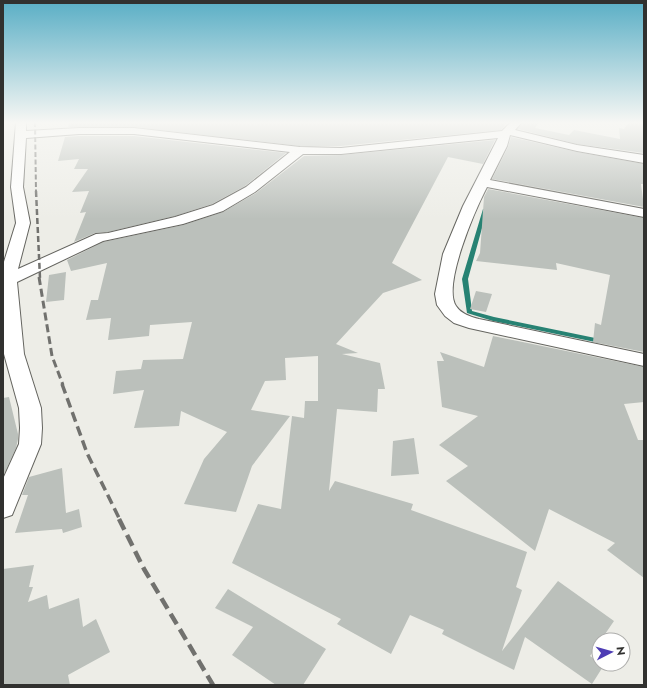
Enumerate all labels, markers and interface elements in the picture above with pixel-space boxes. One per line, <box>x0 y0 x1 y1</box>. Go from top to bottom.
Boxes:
north arrow <box>591 632 631 672</box>
text: N <box>613 646 629 656</box>

